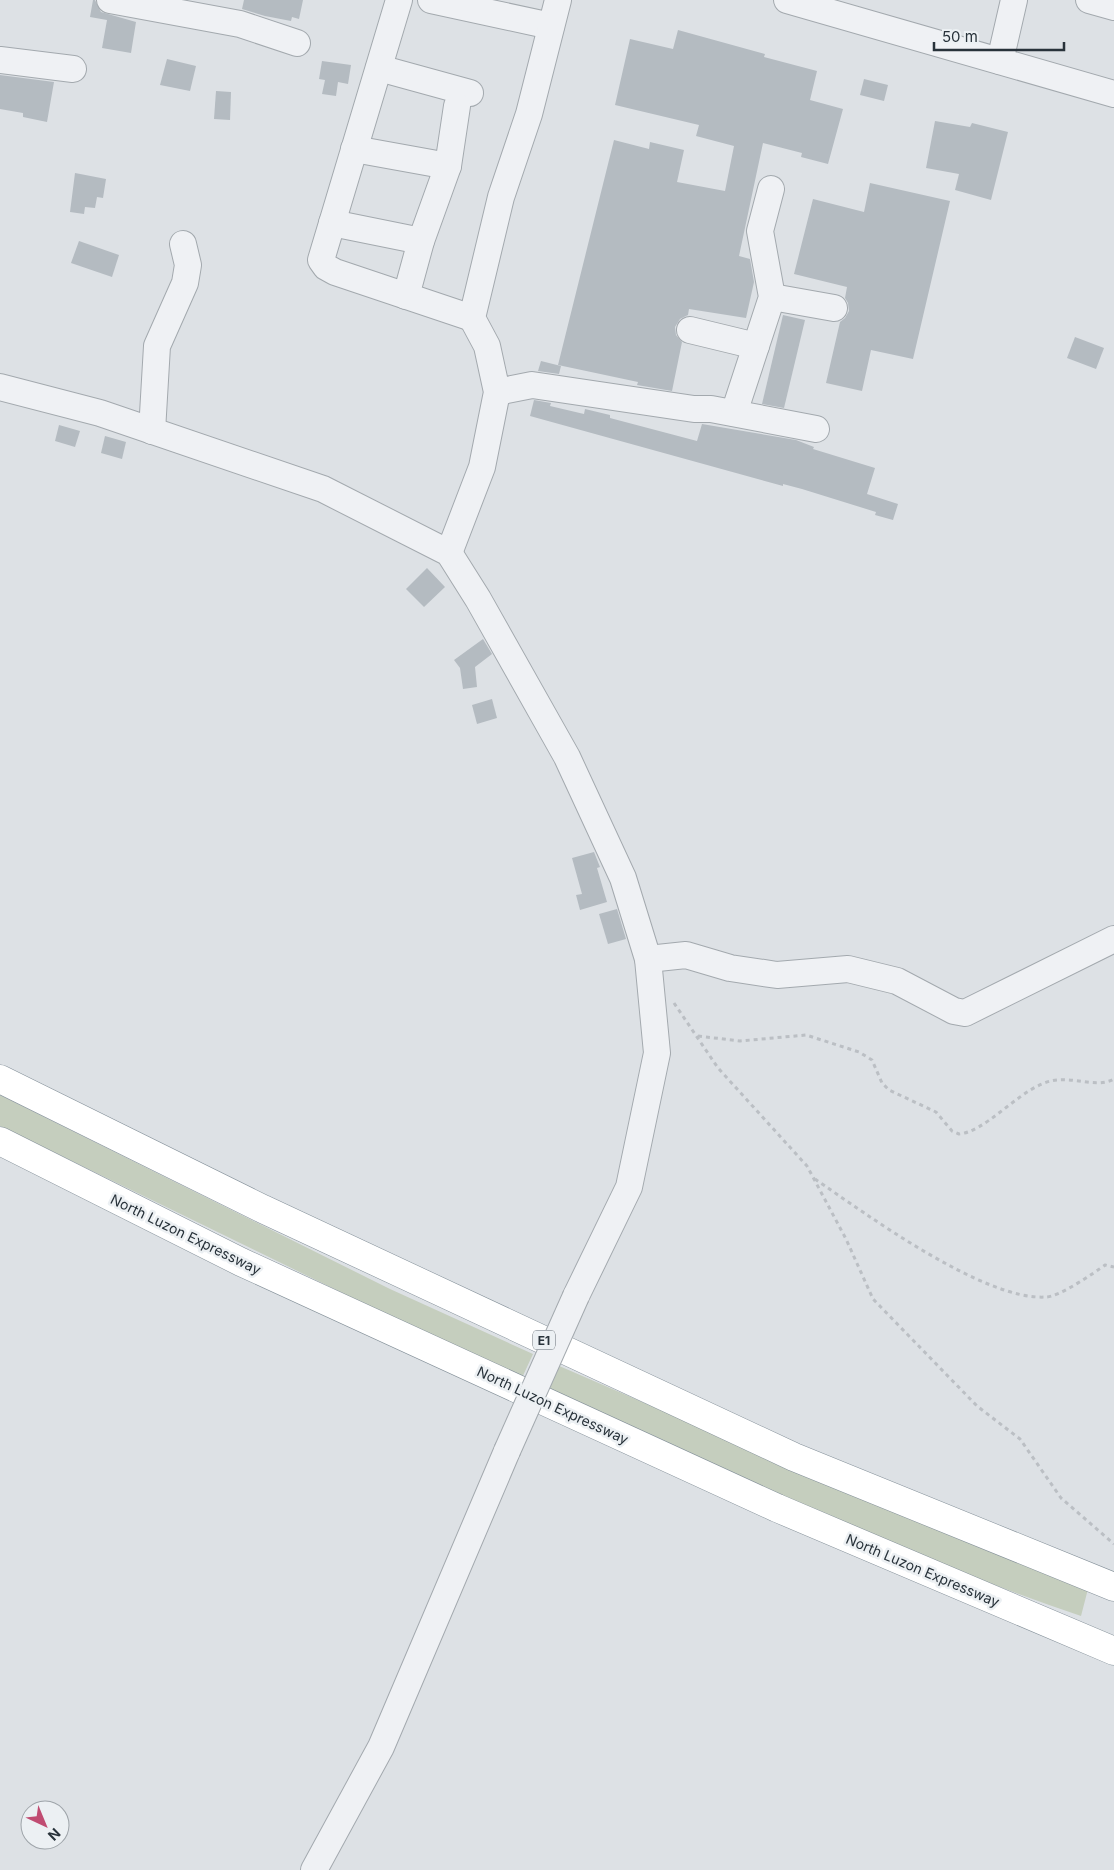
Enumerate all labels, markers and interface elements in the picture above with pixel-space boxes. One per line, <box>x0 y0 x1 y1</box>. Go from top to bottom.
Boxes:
scale bar <box>934 20 1064 52</box>
text: 50 m <box>942 27 978 46</box>
street label: North Luzon Expressway <box>108 1190 264 1278</box>
road number: E1 <box>533 1330 555 1350</box>
street label: North Luzon Expressway <box>475 1362 632 1448</box>
street label: North Luzon Expressway <box>844 1530 1002 1610</box>
north arrow <box>20 1800 70 1850</box>
text: N <box>45 1825 64 1845</box>

